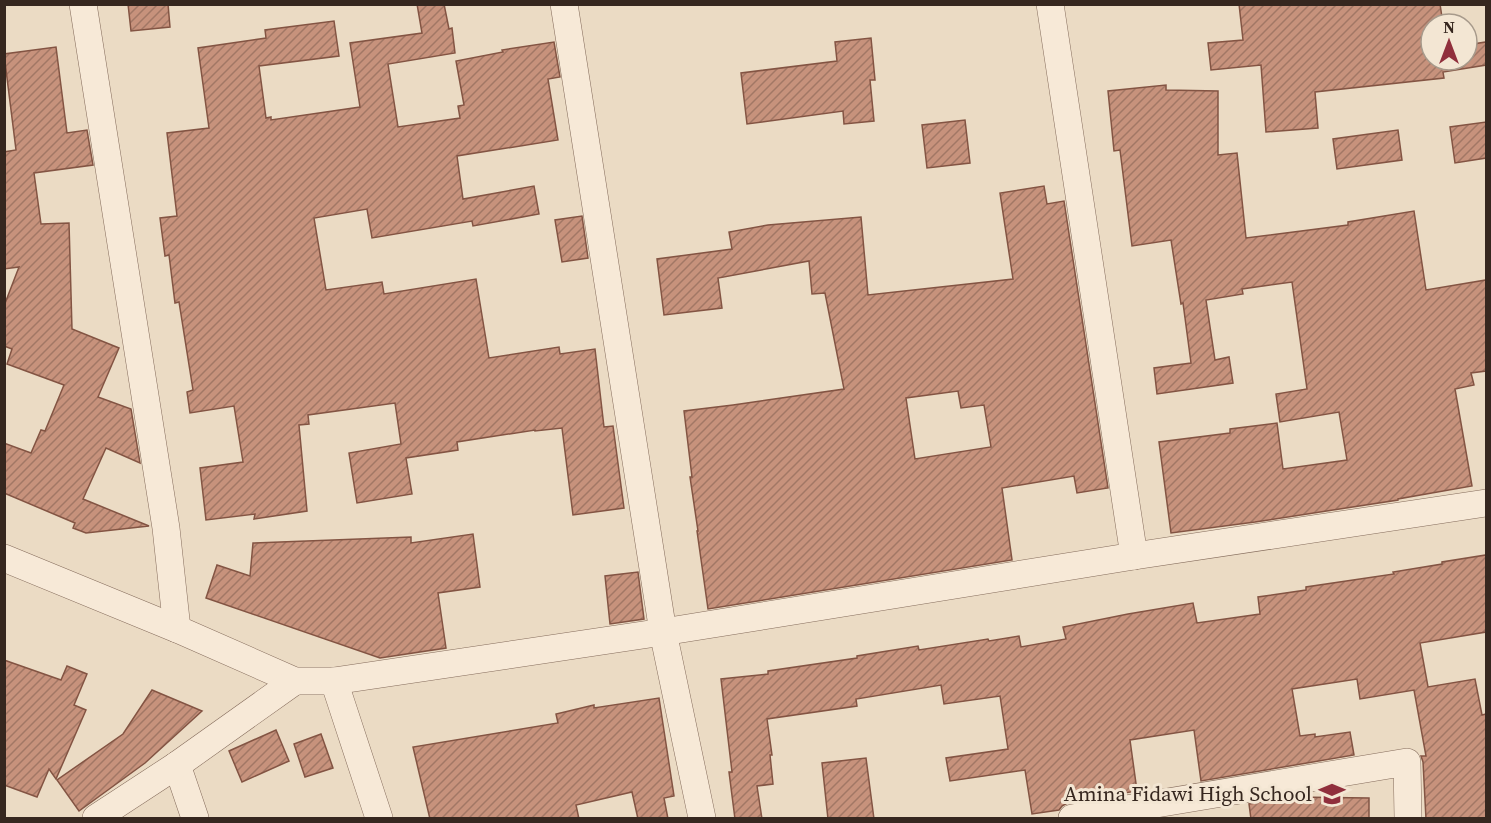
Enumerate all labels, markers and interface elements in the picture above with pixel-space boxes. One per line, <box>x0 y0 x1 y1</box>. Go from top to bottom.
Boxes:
north arrow <box>1419 12 1479 72</box>
text: N <box>1443 16 1455 38</box>
place label: Amina Fidawi High School <box>1064 779 1312 808</box>
school or university icon: Amina Fidawi High School <box>1317 779 1347 809</box>

